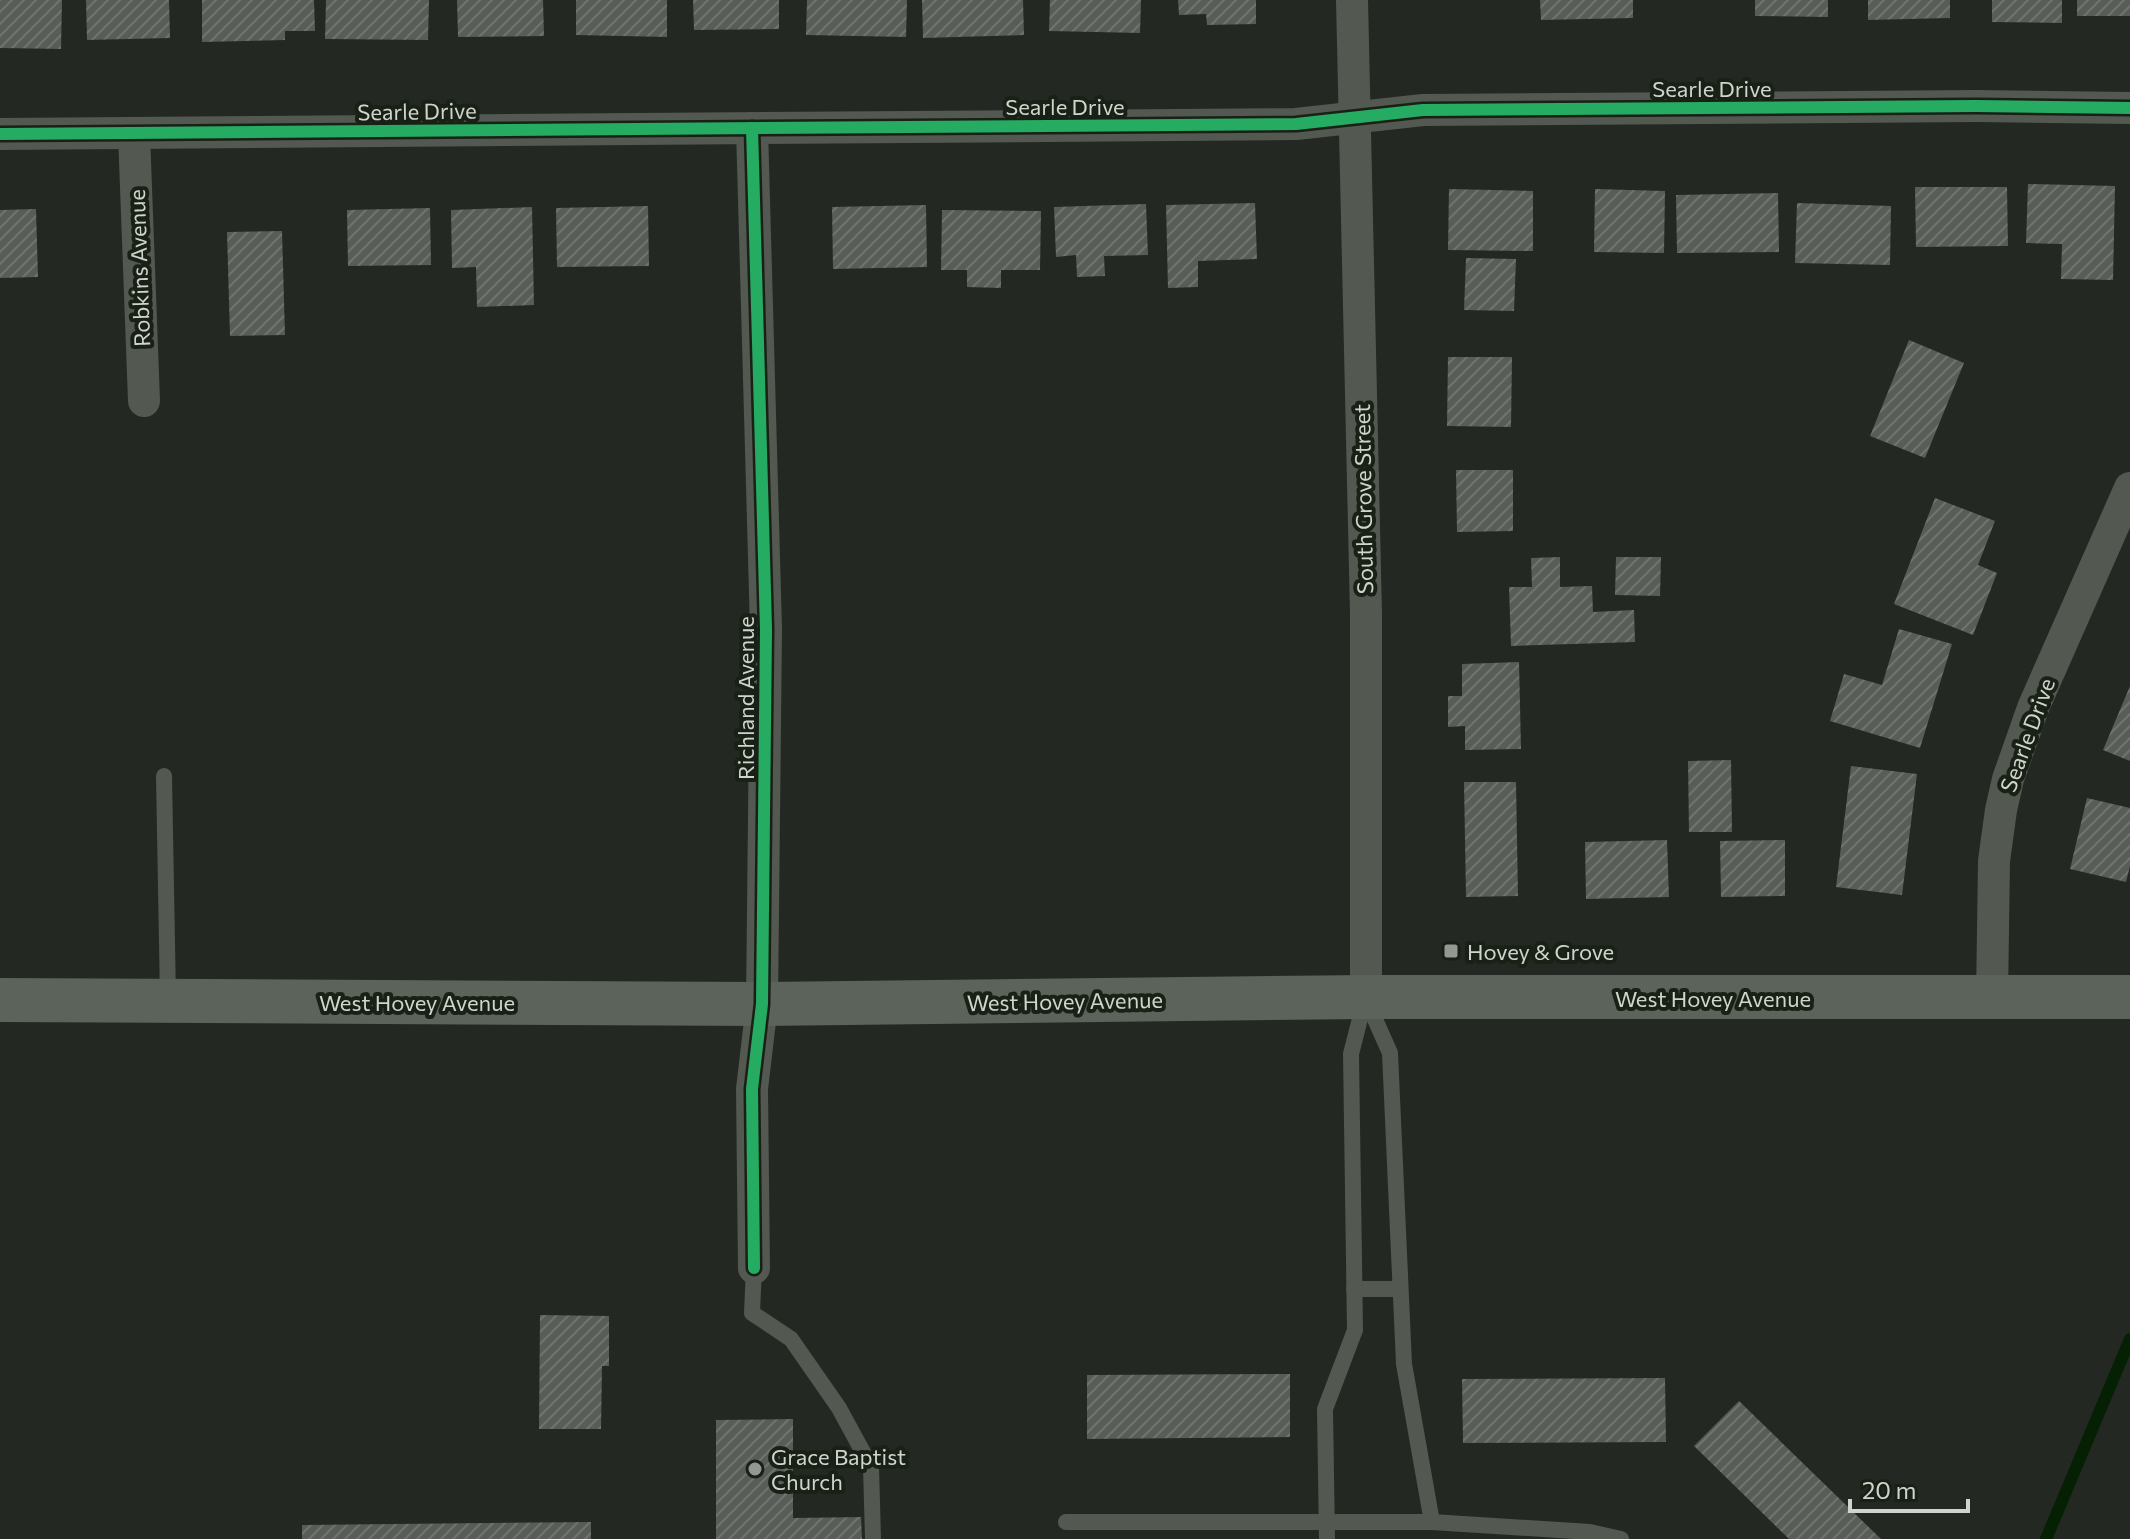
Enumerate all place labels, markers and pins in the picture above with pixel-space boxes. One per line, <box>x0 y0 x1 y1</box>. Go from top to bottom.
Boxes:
place label: Hovey & Grove <box>1467 938 1614 965</box>
marker: Hovey & Grove <box>1442 942 1460 960</box>
place label: Grace Baptist Church <box>771 1443 906 1495</box>
marker: Grace Baptist Church <box>746 1460 764 1478</box>

